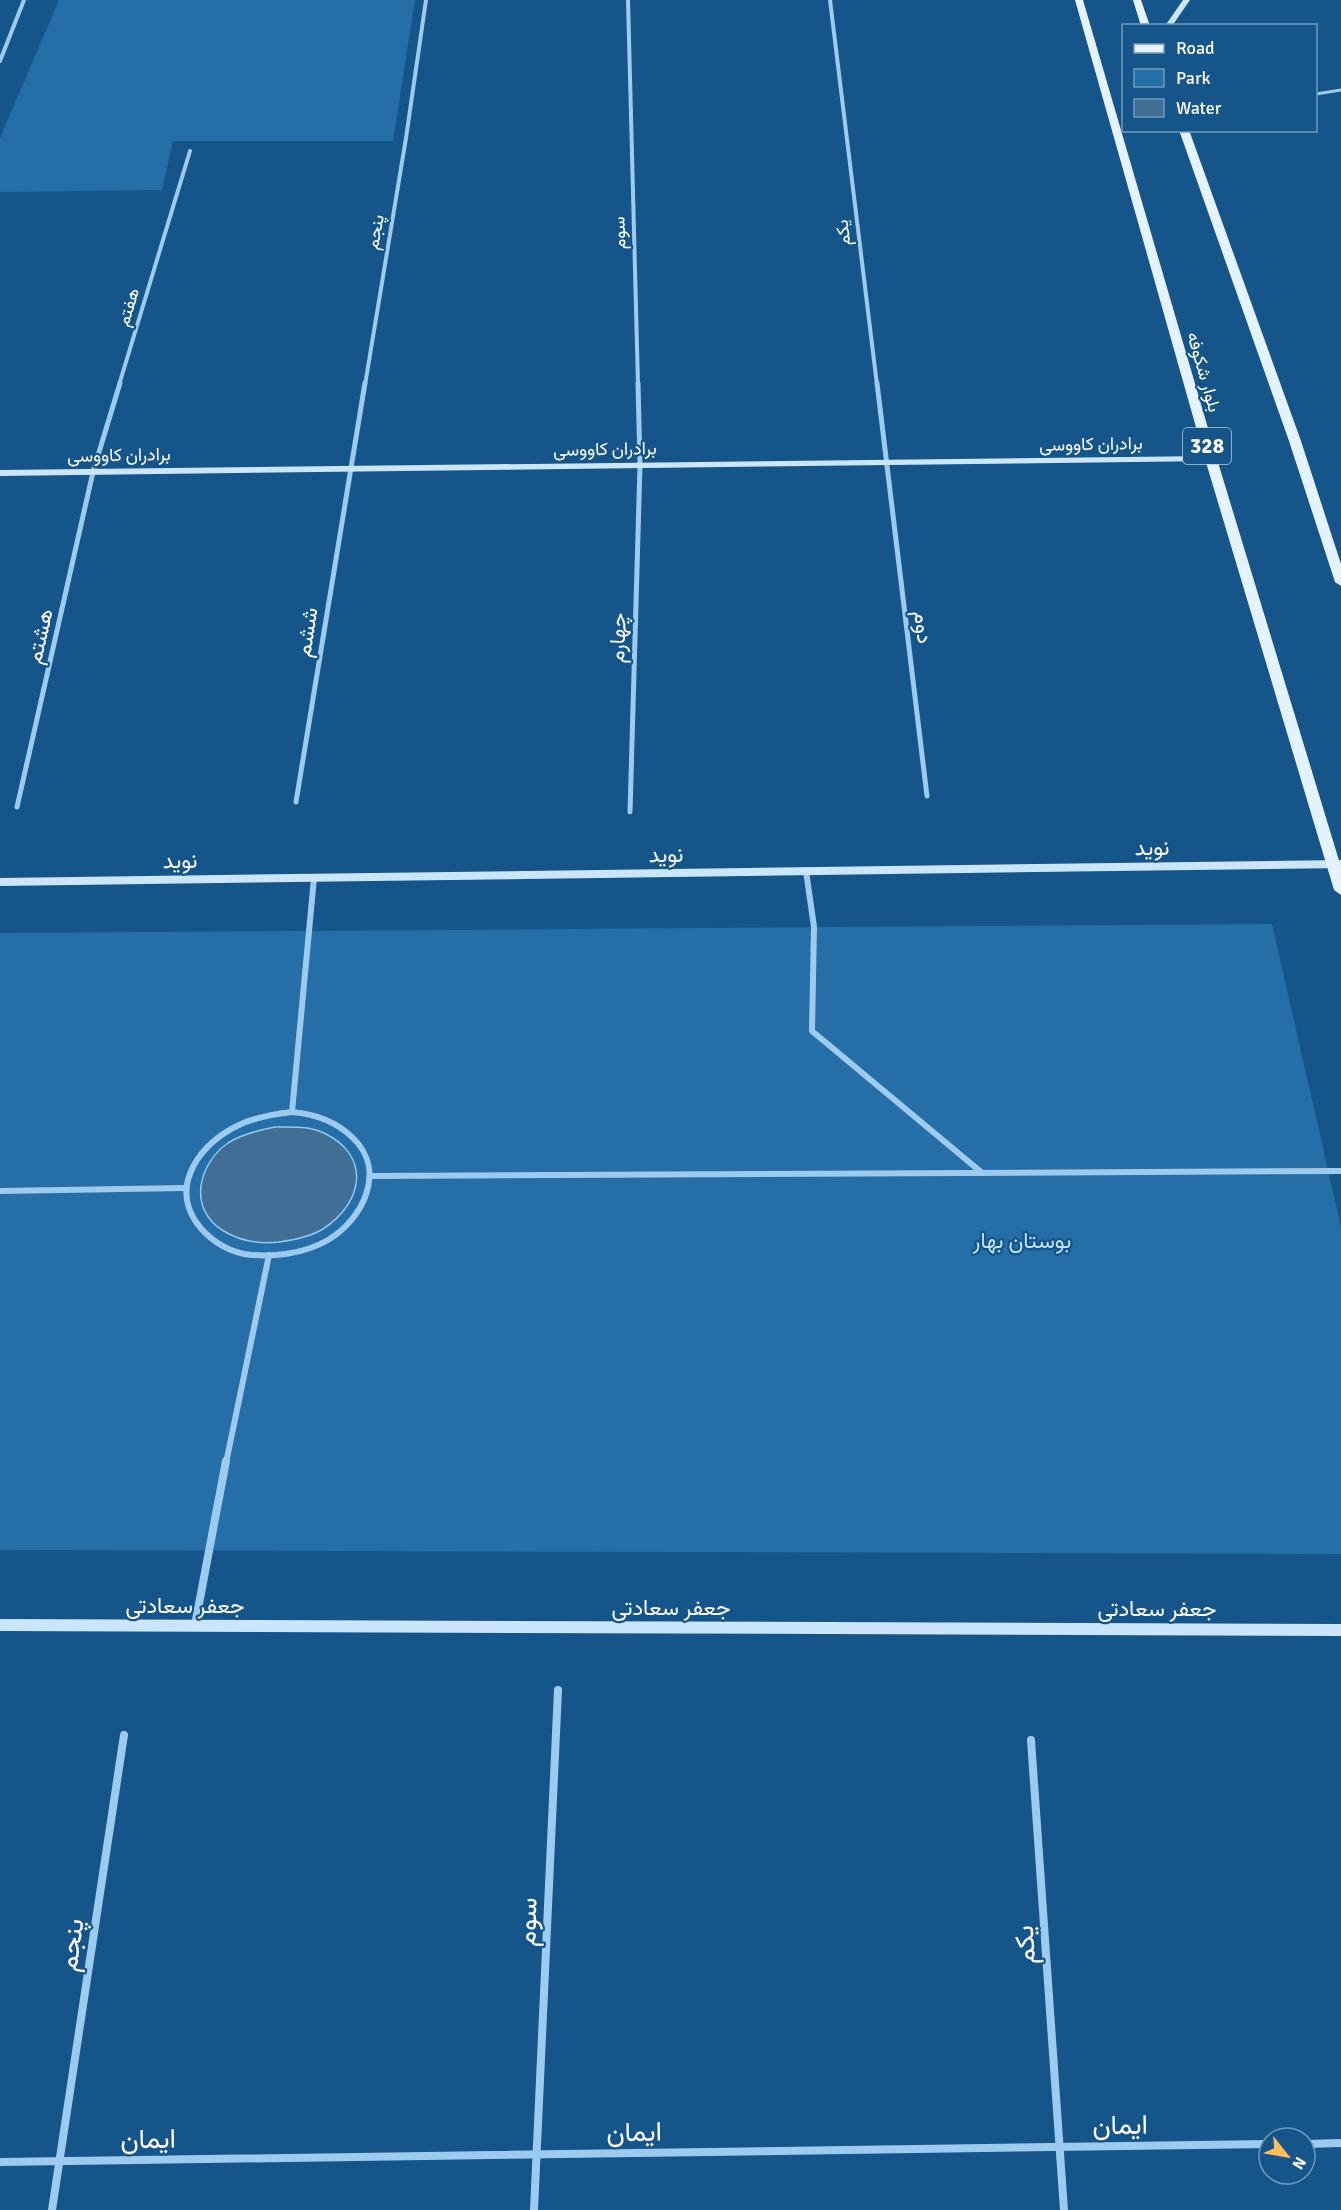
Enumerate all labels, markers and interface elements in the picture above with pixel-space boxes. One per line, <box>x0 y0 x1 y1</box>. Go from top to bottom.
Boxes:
legend <box>1122 24 1317 132</box>
text: Road <box>1176 37 1215 59</box>
text: Park <box>1176 67 1211 89</box>
text: Water <box>1176 97 1222 119</box>
street label: پنجم <box>361 213 390 251</box>
street label: سوم <box>607 216 632 250</box>
street label: یکم <box>830 219 857 247</box>
street label: هفتم <box>112 285 145 329</box>
street label: بلوار شکوفه <box>1182 329 1226 415</box>
road number: 328 <box>1183 428 1231 464</box>
street label: برادران کاووسی <box>1039 432 1143 456</box>
street label: برادران کاووسی <box>553 437 657 461</box>
street label: برادران کاووسی <box>67 443 171 467</box>
street label: ششم <box>289 605 325 659</box>
street label: هشتم <box>20 606 60 667</box>
street label: دوم <box>907 609 939 645</box>
street label: چهارم <box>603 612 633 664</box>
street label: نوید <box>1134 834 1170 861</box>
street label: نوید <box>648 841 684 868</box>
street label: نوید <box>162 847 198 874</box>
park label: بوستان بهار <box>972 1227 1071 1254</box>
street label: جعفر سعادتی <box>126 1592 244 1619</box>
street label: جعفر سعادتی <box>612 1594 730 1621</box>
street label: جعفر سعادتی <box>1098 1595 1216 1622</box>
street label: سوم <box>510 1897 545 1947</box>
street label: پنجم <box>51 1917 93 1974</box>
street label: یکم <box>1008 1924 1043 1966</box>
street label: ایمان <box>1092 2109 1148 2142</box>
street label: ایمان <box>606 2116 662 2149</box>
street label: ایمان <box>120 2123 176 2156</box>
north arrow <box>1257 2126 1317 2186</box>
text: N <box>1288 2153 1310 2173</box>

